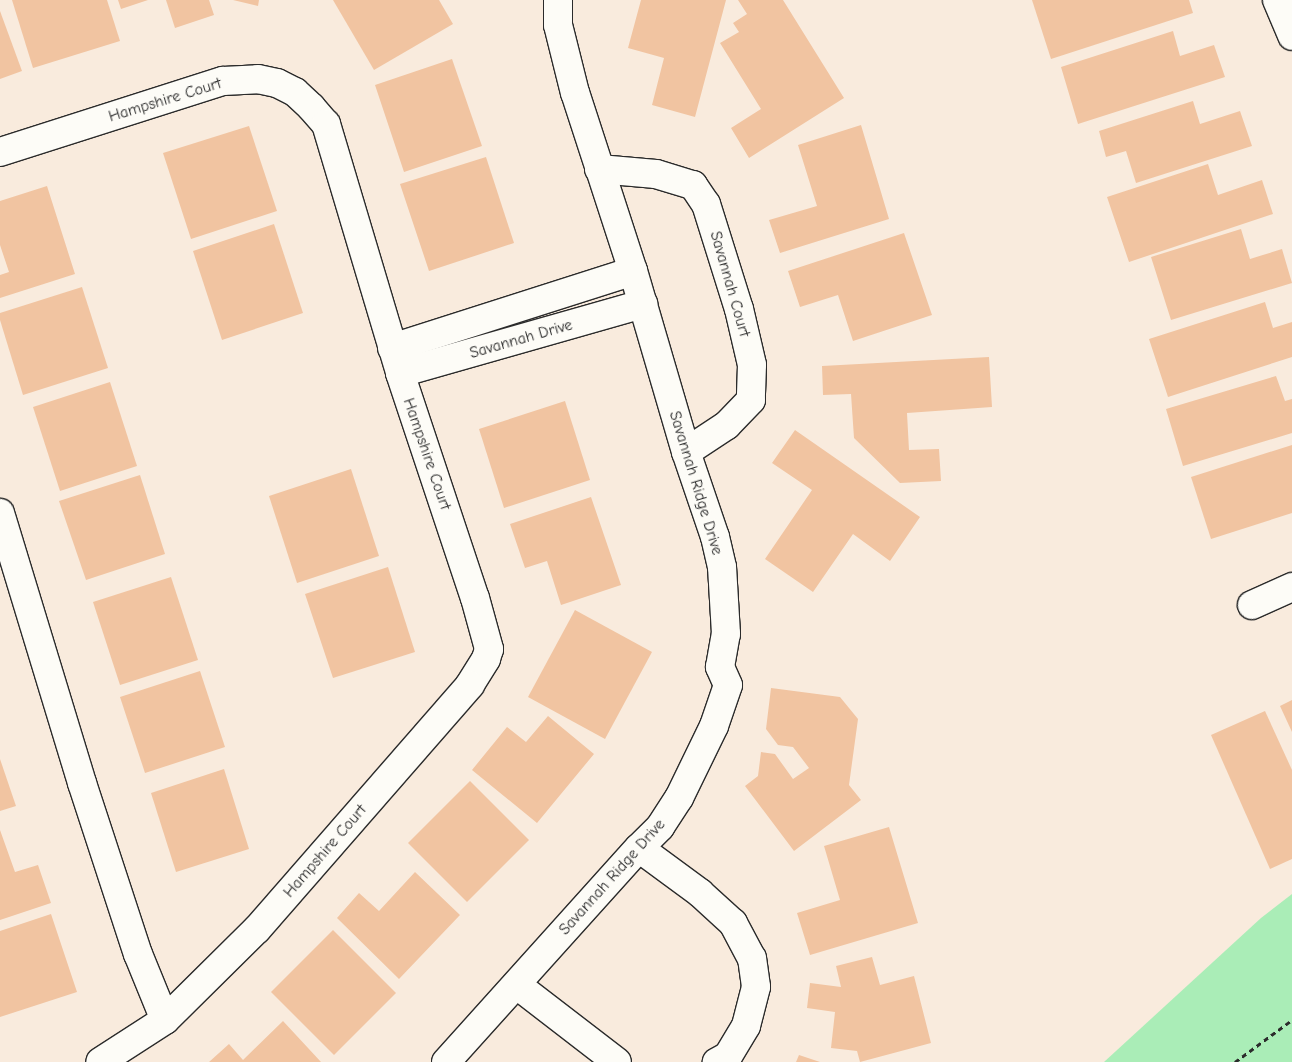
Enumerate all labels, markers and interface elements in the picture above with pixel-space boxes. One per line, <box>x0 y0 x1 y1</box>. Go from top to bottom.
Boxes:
street label: Hampshire Court <box>106 74 224 126</box>
street label: Savannah Court <box>706 229 754 339</box>
street label: Savannah Drive <box>467 315 575 363</box>
street label: Hampshire Court <box>399 396 455 512</box>
street label: Savannah Ridge Drive <box>665 409 727 557</box>
street label: Hampshire Court <box>279 801 371 901</box>
street label: Savannah Ridge Drive <box>555 815 669 939</box>

